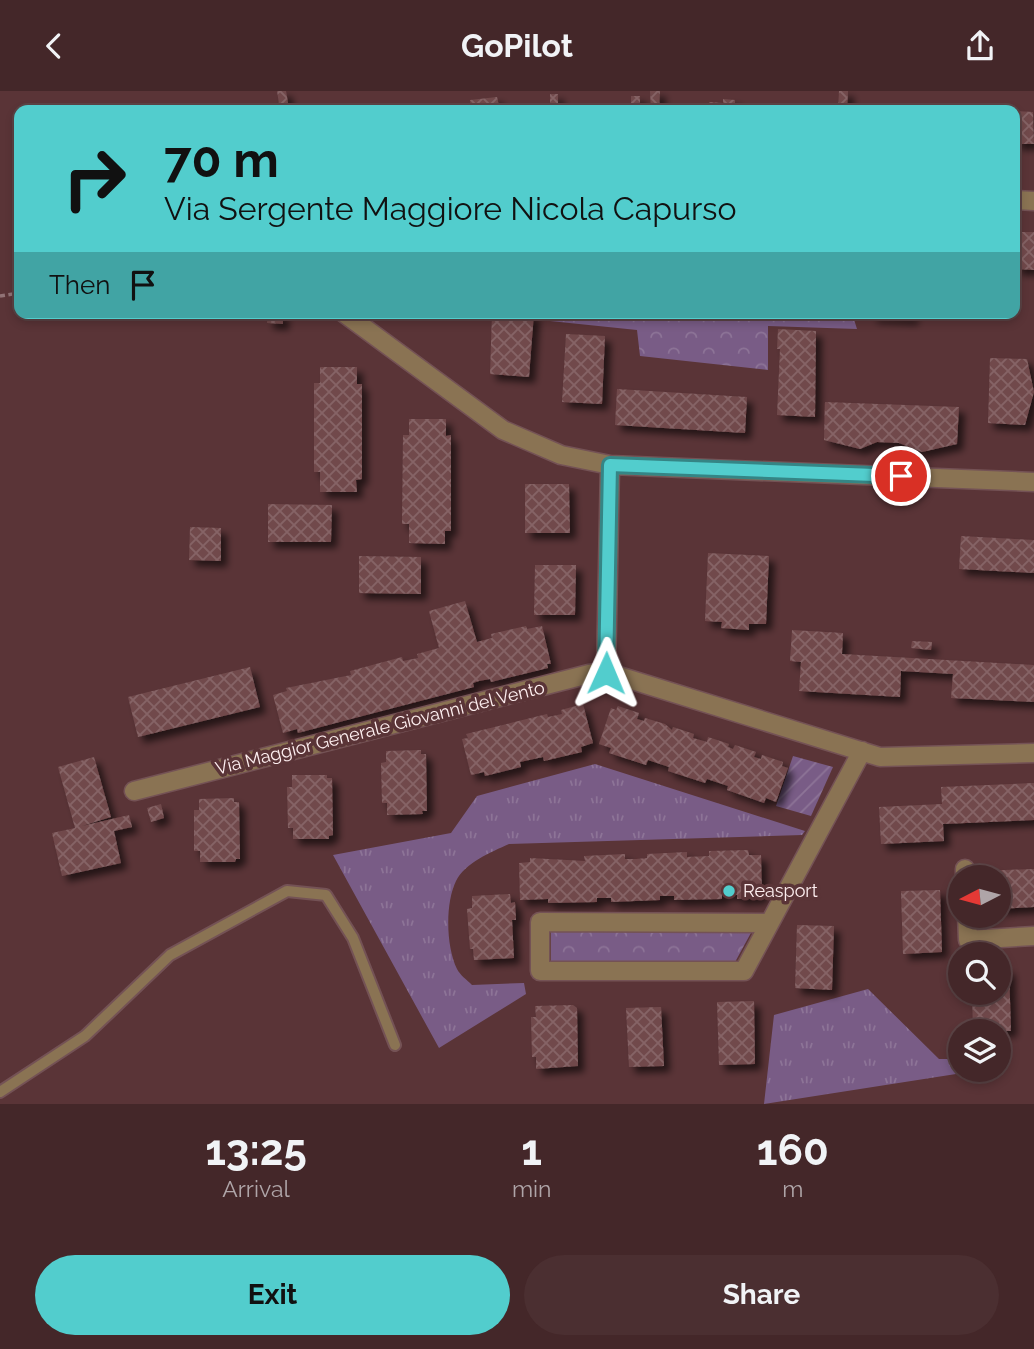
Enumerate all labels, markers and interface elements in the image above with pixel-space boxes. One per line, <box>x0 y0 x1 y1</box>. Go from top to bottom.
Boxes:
icon: back <box>35 27 73 65</box>
text: GoPilot <box>461 27 573 64</box>
icon: share <box>961 27 999 65</box>
text: 70 m <box>164 131 279 188</box>
icon: right <box>49 133 140 224</box>
text: Via Sergente Maggiore Nicola Capurso <box>164 190 737 227</box>
icon: arrive <box>124 266 162 304</box>
text: Then <box>49 270 110 300</box>
pin <box>871 446 931 506</box>
icon: arrive <box>882 457 920 495</box>
position arrow <box>569 636 643 710</box>
street label: Via Maggior Generale Giovanni del Vento <box>213 676 547 779</box>
north arrow <box>948 865 1012 927</box>
map controls <box>948 865 1011 1082</box>
place label: Reasport <box>743 880 818 901</box>
marker: Reasport <box>721 883 737 899</box>
button: search <box>948 942 1011 1005</box>
button: layers <box>948 1019 1011 1082</box>
text: 13:25 <box>205 1126 307 1175</box>
text: 1 <box>521 1126 542 1175</box>
text: 160 <box>757 1126 829 1175</box>
text: Arrival <box>222 1175 290 1202</box>
text: min <box>512 1175 552 1202</box>
text: m <box>782 1175 803 1202</box>
button: Exit <box>35 1255 510 1335</box>
button: Share <box>524 1255 999 1335</box>

